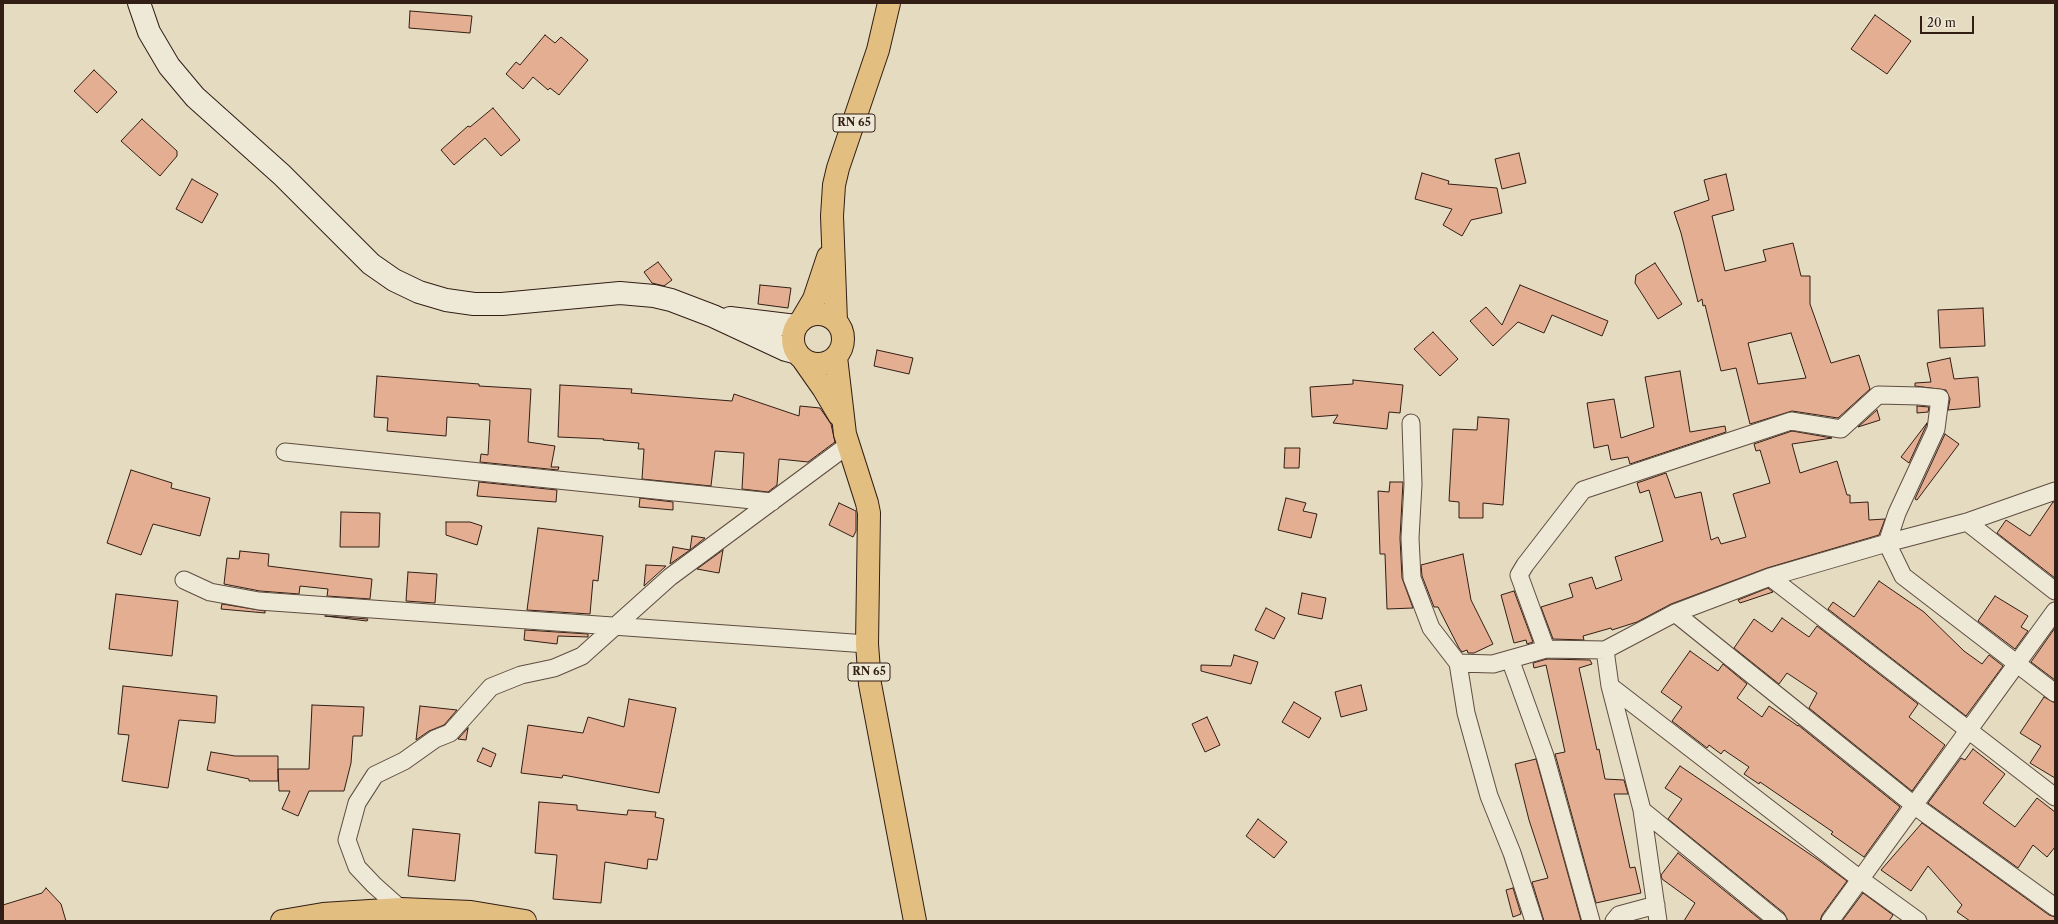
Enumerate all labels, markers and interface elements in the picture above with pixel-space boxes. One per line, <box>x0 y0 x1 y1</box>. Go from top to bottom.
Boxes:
scale bar <box>1922 8 1976 34</box>
text: 20 m <box>1927 15 1956 30</box>
road number: RN 65 <box>833 114 875 132</box>
road number: RN 65 <box>848 663 890 681</box>

